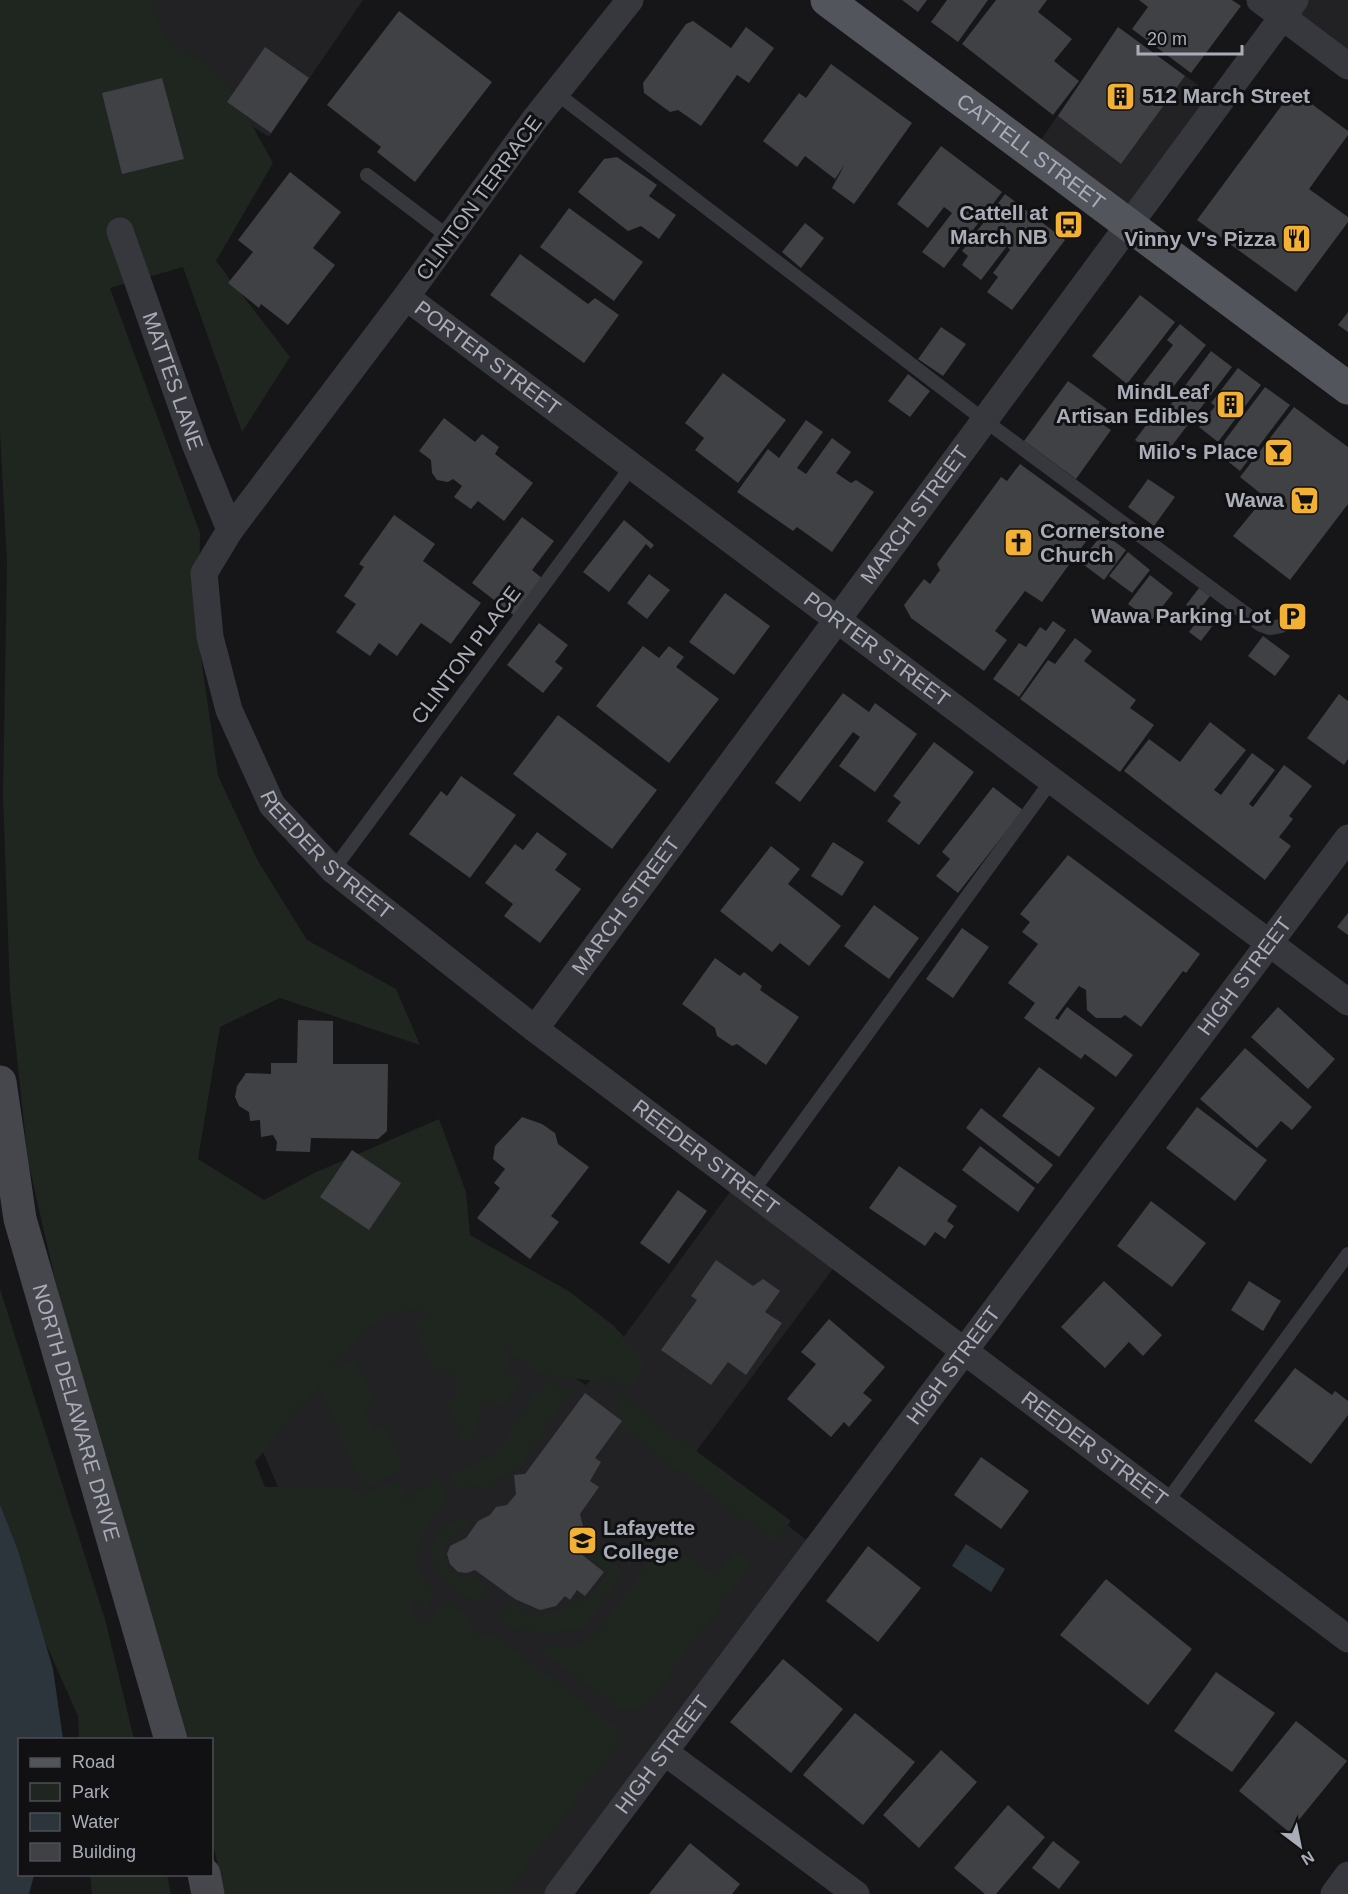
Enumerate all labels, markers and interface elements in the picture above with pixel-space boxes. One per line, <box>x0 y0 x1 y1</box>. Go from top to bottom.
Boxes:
scale bar <box>1138 18 1242 56</box>
text: 20 m <box>1147 29 1187 49</box>
building icon: 512 March Street <box>1105 80 1137 112</box>
place label: 512 March Street <box>1142 84 1310 107</box>
street label: CATTELL STREET <box>953 89 1110 214</box>
street label: CLINTON TERRACE <box>411 111 546 284</box>
place label: Cattell at March NB <box>950 201 1048 248</box>
bus stop icon: Cattell at March NB <box>1053 209 1085 241</box>
restaurant icon: Vinny V's Pizza <box>1281 223 1313 255</box>
place label: Vinny V's Pizza <box>1124 227 1276 250</box>
street label: PORTER STREET <box>411 296 565 420</box>
street label: MATTES LANE <box>138 309 208 453</box>
place label: MindLeaf Artisan Edibles <box>1056 380 1210 427</box>
building icon: MindLeaf Artisan Edibles <box>1214 388 1246 420</box>
bar icon: Milo's Place <box>1263 436 1295 468</box>
place label: Milo's Place <box>1139 440 1258 463</box>
street label: MARCH STREET <box>856 441 973 588</box>
supermarket icon: Wawa <box>1289 484 1321 516</box>
place label: Wawa <box>1225 488 1284 511</box>
place label: Cornerstone Church <box>1040 519 1165 566</box>
church icon: Cornerstone Church <box>1003 527 1035 559</box>
street label: CLINTON PLACE <box>406 581 525 728</box>
street label: PORTER STREET <box>800 587 954 711</box>
parking icon: Wawa Parking Lot <box>1276 600 1308 632</box>
place label: Wawa Parking Lot <box>1091 604 1271 627</box>
street label: REEDER STREET <box>256 787 398 924</box>
street label: MARCH STREET <box>567 832 684 979</box>
street label: HIGH STREET <box>1193 912 1296 1040</box>
street label: REEDER STREET <box>629 1095 784 1219</box>
street label: NORTH DELAWARE DRIVE <box>28 1281 125 1544</box>
street label: HIGH STREET <box>901 1302 1005 1429</box>
street label: REEDER STREET <box>1017 1386 1172 1511</box>
place label: Lafayette College <box>603 1516 695 1563</box>
school or university icon: Lafayette College <box>566 1524 598 1556</box>
street label: HIGH STREET <box>610 1691 713 1818</box>
legend <box>18 1738 213 1876</box>
text: Road <box>72 1752 115 1772</box>
text: Park <box>72 1782 110 1802</box>
text: Water <box>72 1812 119 1832</box>
north arrow <box>1270 1816 1330 1876</box>
text: Building <box>72 1842 136 1862</box>
text: N <box>1298 1848 1317 1869</box>

